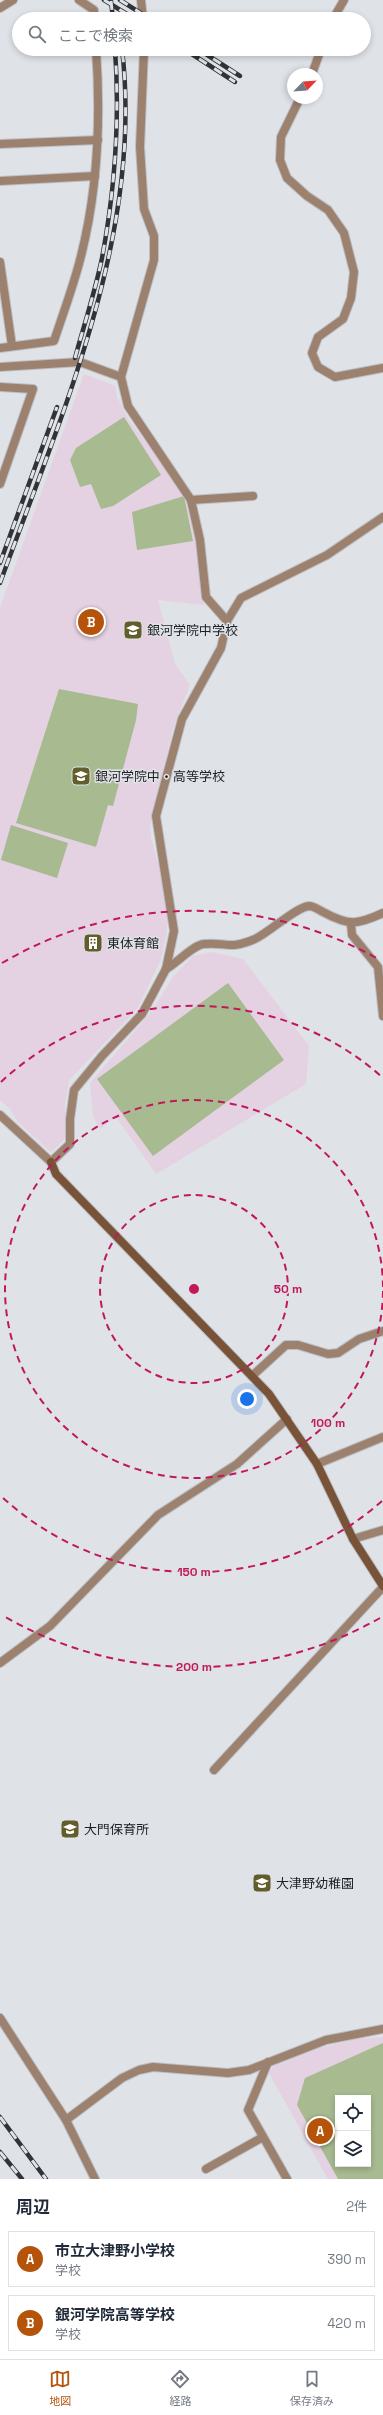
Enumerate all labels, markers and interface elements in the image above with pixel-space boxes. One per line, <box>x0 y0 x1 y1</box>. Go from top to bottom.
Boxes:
search box <box>12 12 371 56</box>
icon: search <box>26 23 48 45</box>
text: ここで検索 <box>58 26 133 45</box>
north arrow <box>287 68 323 104</box>
pin: B <box>78 607 104 637</box>
school or university icon: 銀河学院中学校 <box>122 619 144 641</box>
place label: 銀河学院中学校 <box>147 622 238 639</box>
school or university icon: 銀河学院中・高等学校 <box>70 765 92 787</box>
place label: 銀河学院中・高等学校 <box>95 768 225 785</box>
building icon: 東体育館 <box>82 932 104 954</box>
place label: 東体育館 <box>107 935 159 952</box>
text: 50 m <box>274 1281 302 1297</box>
centre of rings <box>187 1282 201 1296</box>
your location <box>237 1389 257 1409</box>
text: 100 m <box>311 1415 345 1431</box>
text: 150 m <box>177 1564 211 1580</box>
text: 200 m <box>176 1659 212 1675</box>
school or university icon: 大門保育所 <box>59 1818 81 1840</box>
place label: 大門保育所 <box>84 1821 149 1838</box>
school or university icon: 大津野幼稚園 <box>251 1872 273 1894</box>
place label: 大津野幼稚園 <box>276 1875 354 1892</box>
map controls <box>335 2095 371 2167</box>
button: locate <box>335 2095 371 2131</box>
pin: A <box>307 2116 333 2146</box>
button: layers <box>335 2131 371 2167</box>
text: 周辺 <box>16 2196 50 2218</box>
text: 2件 <box>346 2198 367 2215</box>
text: 市立大津野小学校 <box>55 2241 175 2260</box>
text: A <box>26 2251 34 2268</box>
text: 390 m <box>327 2251 366 2268</box>
text: 学校 <box>55 2262 81 2279</box>
text: 銀河学院高等学校 <box>55 2305 175 2324</box>
text: B <box>26 2315 34 2332</box>
text: 420 m <box>327 2315 366 2332</box>
text: 学校 <box>55 2326 81 2343</box>
tab: 地図 <box>49 2368 71 2408</box>
tab: 経路 <box>169 2368 191 2408</box>
tab: 保存済み <box>290 2368 334 2408</box>

